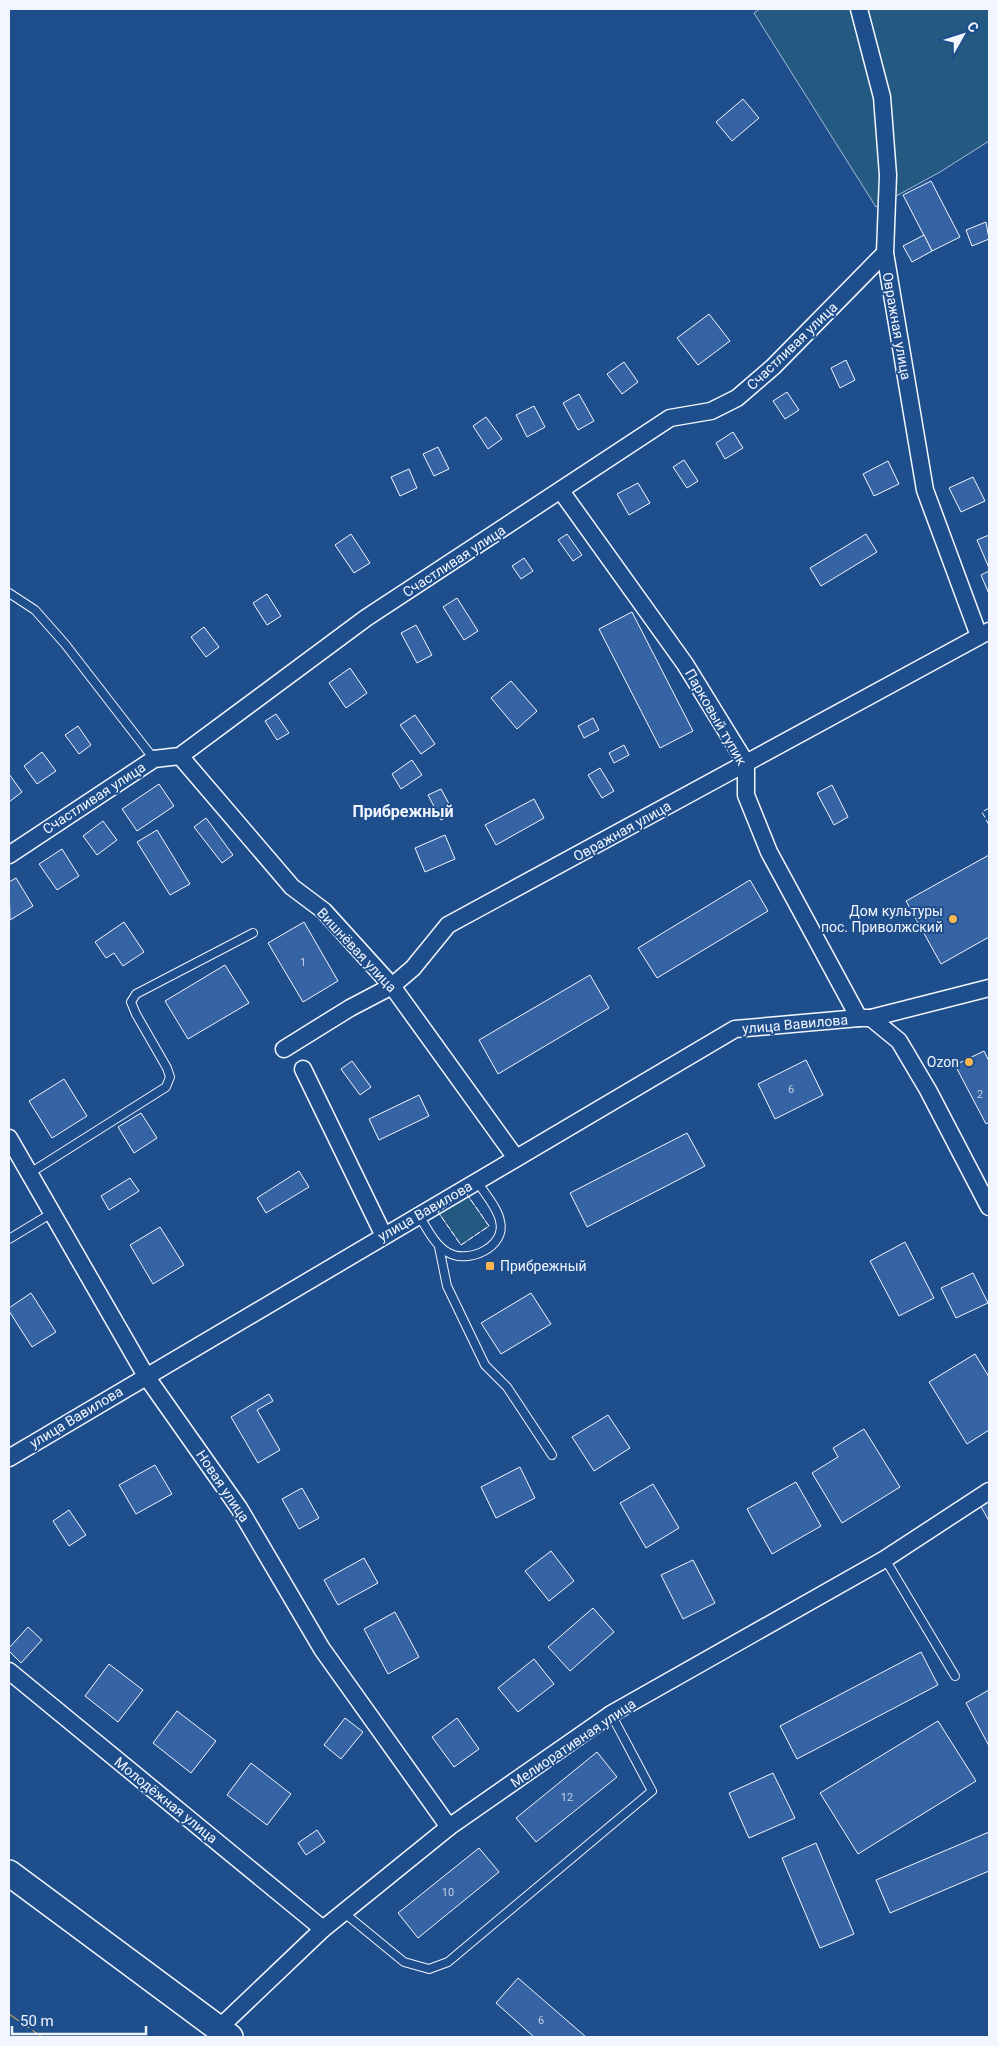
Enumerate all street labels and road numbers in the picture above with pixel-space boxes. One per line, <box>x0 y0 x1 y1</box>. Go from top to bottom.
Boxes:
street label: Овражная улица <box>880 271 914 381</box>
street label: Счастливая улица <box>744 299 840 393</box>
street label: Счастливая улица <box>400 522 508 600</box>
street label: Парковый тупик <box>682 666 750 768</box>
street label: Счастливая улица <box>40 759 148 837</box>
street label: Овражная улица <box>570 798 674 864</box>
street label: Вишнёвая улица <box>314 905 400 995</box>
street label: улица Вавилова <box>741 1011 849 1037</box>
street label: улица Вавилова <box>375 1178 475 1244</box>
street label: улица Вавилова <box>26 1383 126 1451</box>
street label: Новая улица <box>193 1447 253 1525</box>
street label: Мелиоративная улица <box>507 1695 639 1791</box>
street label: Молодёжная улица <box>111 1754 221 1846</box>

